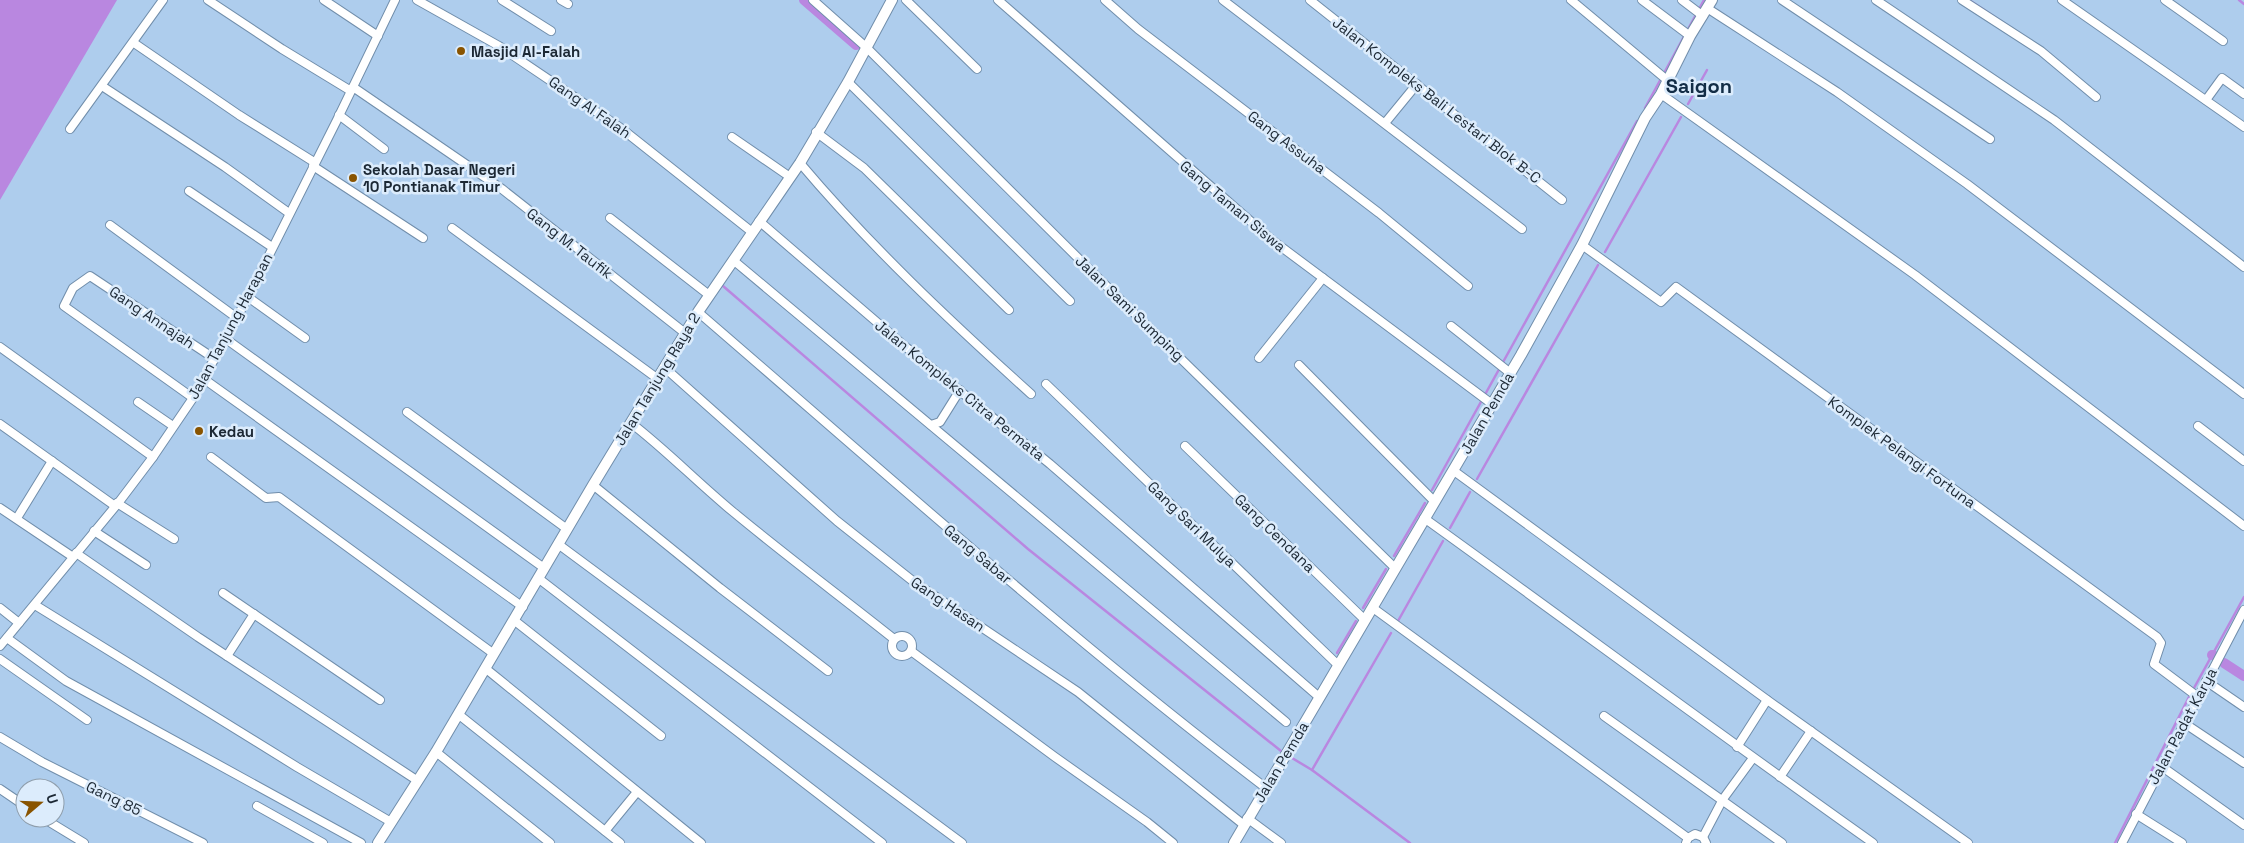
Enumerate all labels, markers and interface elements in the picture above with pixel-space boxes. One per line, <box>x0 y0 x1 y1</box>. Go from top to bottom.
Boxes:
street label: Jalan Kompleks Bali Lestari Blok B-C <box>1329 13 1545 187</box>
place label: Masjid Al-Falah <box>471 42 580 61</box>
marker: Masjid Al-Falah <box>455 45 467 57</box>
street label: Gang Al Falah <box>545 72 635 142</box>
district label: Saigon <box>1666 73 1732 99</box>
street label: Gang Assuha <box>1244 106 1330 178</box>
street label: Gang Taman Siswa <box>1176 156 1290 256</box>
place label: Sekolah Dasar Negeri 10 Pontianak Timur <box>363 160 515 196</box>
marker: Sekolah Dasar Negeri 10 Pontianak Timur <box>347 172 359 184</box>
street label: Gang M. Taufik <box>523 203 617 283</box>
street label: Jalan Tanjung Harapan <box>183 250 277 402</box>
street label: Jalan Sami Sumping <box>1072 251 1188 365</box>
street label: Gang Annajah <box>106 281 198 353</box>
street label: Jalan Tanjung Raya 2 <box>610 309 704 449</box>
street label: Jalan Kompleks Citra Permata <box>871 315 1049 465</box>
street label: Jalan Pemda <box>1456 368 1518 457</box>
street label: Komplek Pelangi Fortuna <box>1824 392 1980 512</box>
place label: Kedau <box>209 422 254 441</box>
marker: Kedau <box>193 425 205 437</box>
street label: Gang Sari Mulya <box>1144 477 1241 571</box>
street label: Gang Cendana <box>1231 490 1320 577</box>
street label: Gang Sabar <box>940 520 1016 588</box>
street label: Gang Hasan <box>907 572 989 636</box>
street label: Jalan Padat Karya <box>2143 664 2221 788</box>
street label: Jalan Pemda <box>1249 718 1313 806</box>
street label: Gang 85 <box>83 776 145 820</box>
north arrow <box>15 778 65 828</box>
text: U <box>42 791 62 806</box>

